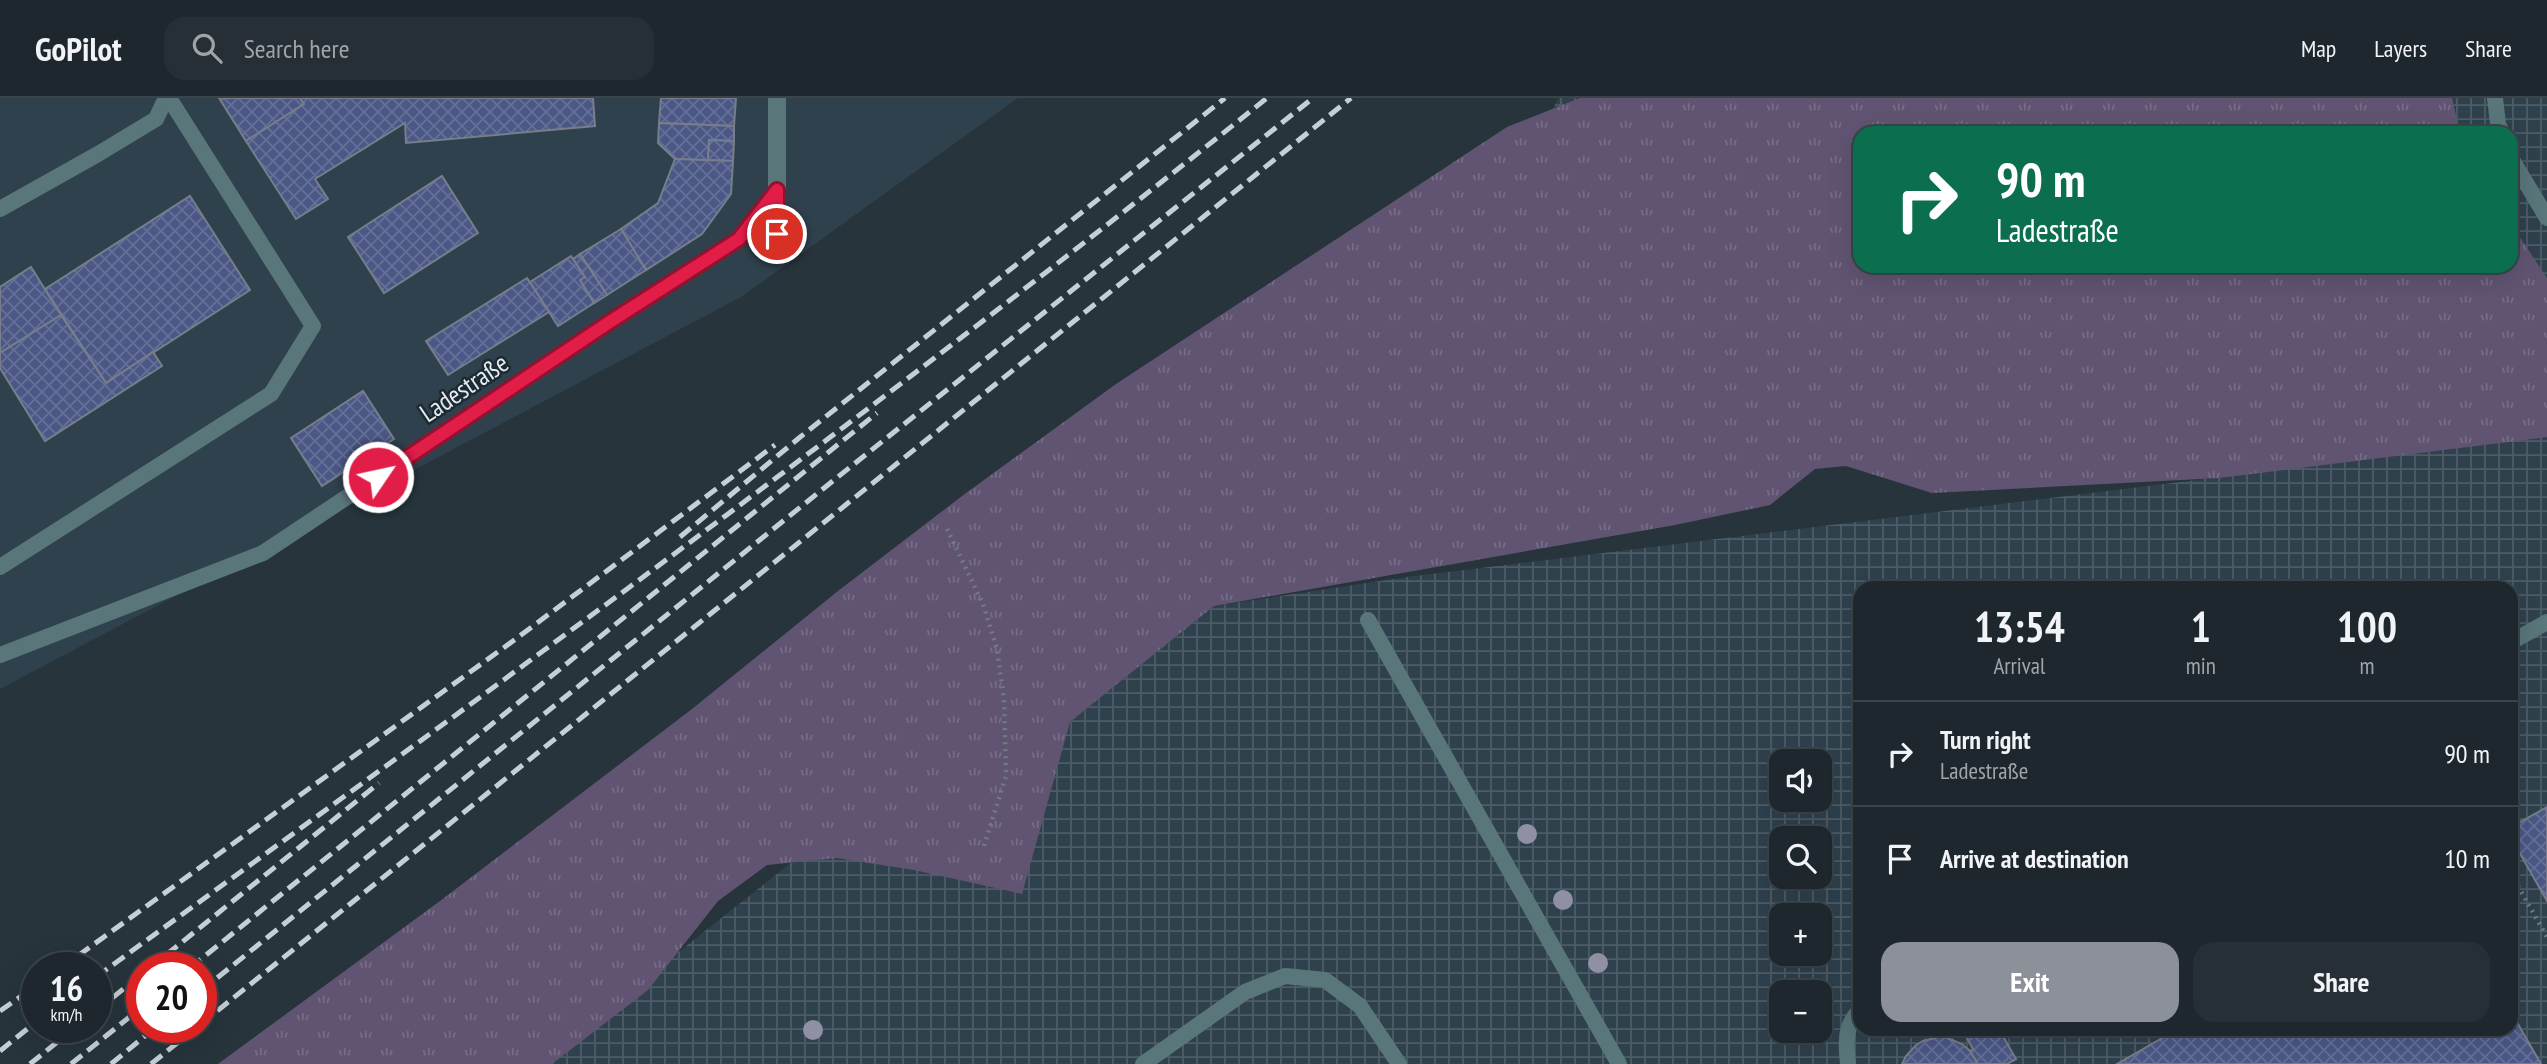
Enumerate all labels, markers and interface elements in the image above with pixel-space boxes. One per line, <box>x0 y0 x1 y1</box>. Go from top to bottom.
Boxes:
search box <box>164 17 654 80</box>
text: GoPilot <box>35 27 122 70</box>
icon: search <box>188 29 226 67</box>
text: Search here <box>244 32 349 65</box>
text: Map <box>2301 33 2336 64</box>
text: Layers <box>2374 33 2427 64</box>
text: Share <box>2465 33 2512 64</box>
text: 90 m <box>1996 147 2085 211</box>
icon: right <box>1881 154 1972 245</box>
pin <box>747 204 807 264</box>
text: Ladestraße <box>1996 209 2119 251</box>
icon: arrive <box>758 215 796 253</box>
street label: Ladestraße <box>413 346 514 429</box>
position arrow <box>341 440 415 514</box>
text: 13:54 <box>1974 599 2065 654</box>
text: 1 <box>2191 599 2211 654</box>
text: 100 <box>2337 599 2397 654</box>
text: Arrival <box>1993 651 2045 680</box>
text: min <box>2186 651 2216 680</box>
text: m <box>2359 651 2374 680</box>
text: Turn right <box>1940 723 2031 756</box>
icon: right <box>1881 735 1919 773</box>
text: 90 m <box>2444 737 2490 770</box>
map controls <box>1769 749 1832 1043</box>
button: sound <box>1769 749 1832 812</box>
text: Ladestraße <box>1940 756 2028 785</box>
button: search <box>1769 826 1832 889</box>
icon: arrive <box>1881 840 1919 878</box>
text: Arrive at destination <box>1940 842 2129 875</box>
text: 10 m <box>2444 842 2490 875</box>
button: + <box>1769 903 1832 966</box>
button: Exit <box>1881 942 2179 1022</box>
button: Share <box>2193 942 2490 1022</box>
speed limit sign: 20 <box>126 952 217 1043</box>
text: 16 <box>50 965 83 1011</box>
button: − <box>1769 980 1832 1043</box>
text: km/h <box>51 1003 82 1026</box>

